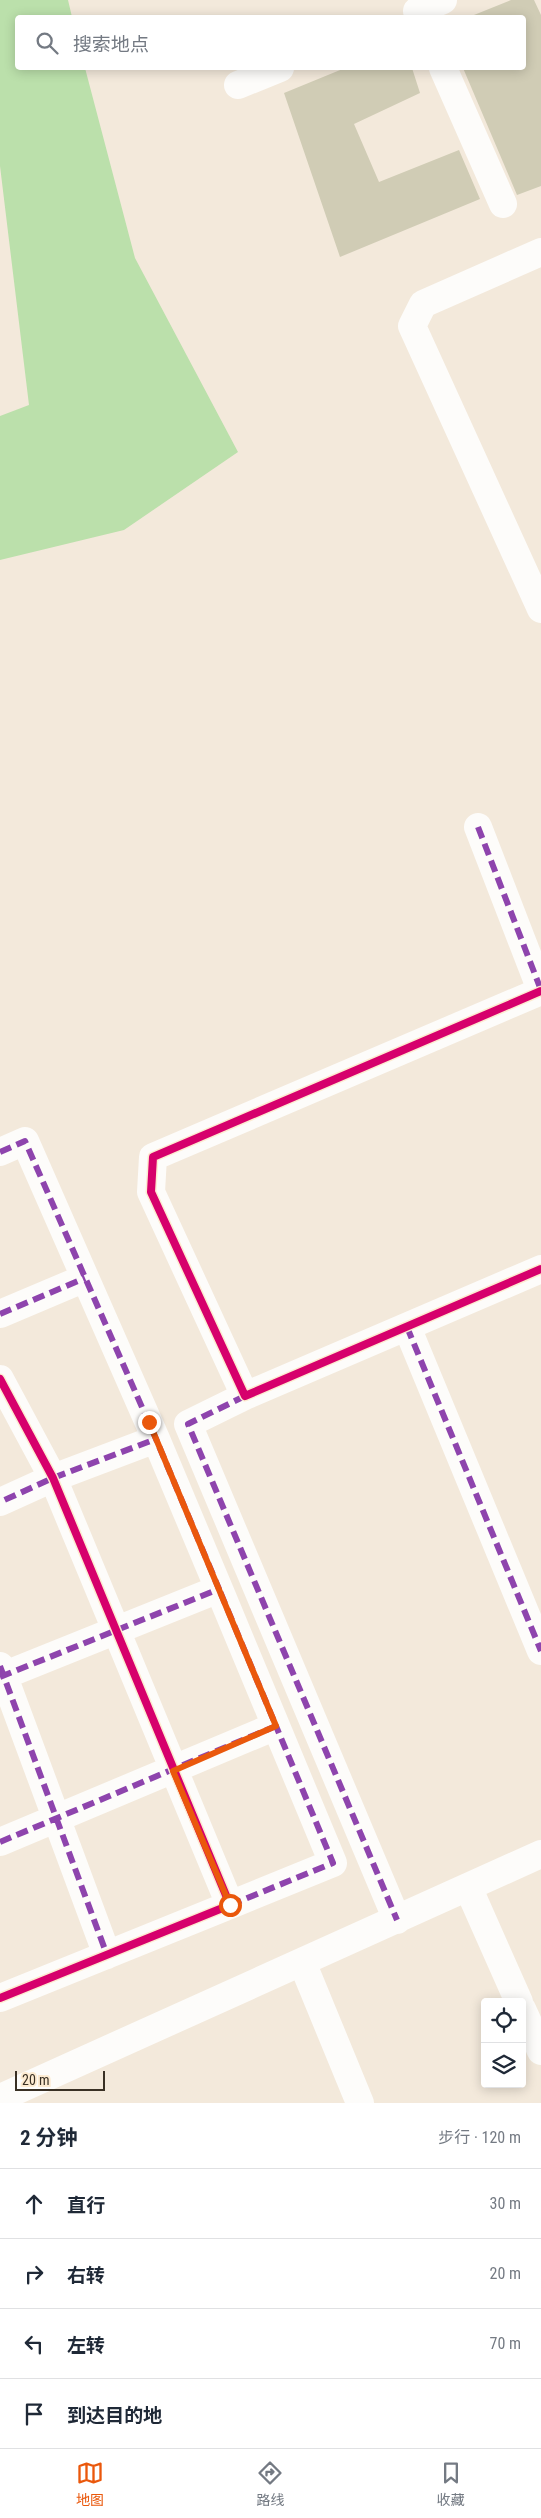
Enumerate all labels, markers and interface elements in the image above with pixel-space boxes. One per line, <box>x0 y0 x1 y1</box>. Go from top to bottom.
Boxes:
search box <box>15 15 526 70</box>
icon: search <box>33 29 61 57</box>
text: 搜索地点 <box>73 33 149 56</box>
route end <box>138 1411 161 1434</box>
route start <box>219 1894 242 1917</box>
map controls <box>481 1998 526 2088</box>
button: locate <box>481 1998 526 2043</box>
button: layers <box>481 2043 526 2088</box>
scale bar <box>15 2068 105 2091</box>
text: 20 m <box>22 2072 50 2088</box>
text: 2 分钟 <box>20 2126 77 2150</box>
text: 步行 · 120 m <box>438 2128 521 2147</box>
icon: ahead <box>20 2190 48 2218</box>
text: 直行 <box>67 2194 105 2217</box>
text: 30 m <box>489 2194 521 2213</box>
icon: right <box>20 2260 48 2288</box>
text: 右转 <box>67 2264 105 2287</box>
text: 20 m <box>489 2264 521 2283</box>
icon: left <box>20 2330 48 2358</box>
text: 左转 <box>67 2334 105 2357</box>
text: 70 m <box>489 2334 521 2353</box>
icon: arrive <box>20 2400 48 2428</box>
text: 到达目的地 <box>67 2404 162 2427</box>
tab: 地图 <box>76 2459 104 2509</box>
tab: 路线 <box>256 2459 284 2509</box>
tab: 收藏 <box>437 2459 465 2509</box>

